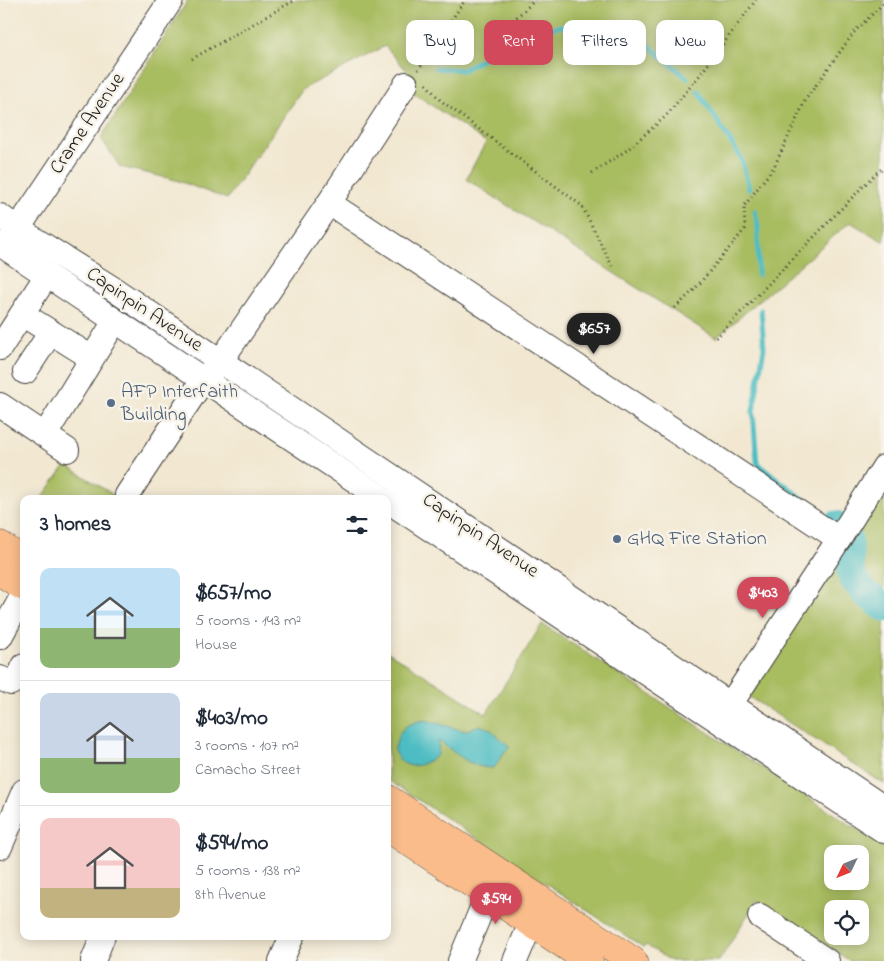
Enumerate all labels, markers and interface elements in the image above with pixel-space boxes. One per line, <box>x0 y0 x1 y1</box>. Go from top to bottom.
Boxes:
chip: Buy <box>406 20 474 65</box>
chip: Rent <box>484 20 553 65</box>
chip: Filters <box>563 20 646 65</box>
chip: New <box>656 20 724 65</box>
street label: Crame Avenue <box>43 67 133 181</box>
street label: Capinpin Avenue <box>80 260 208 360</box>
pin: $657 <box>564 312 624 355</box>
text: $657 <box>578 317 610 341</box>
place label: AFP Interfaith Building <box>120 378 238 431</box>
marker: AFP Interfaith Building <box>105 397 117 409</box>
street label: Capinpin Avenue <box>416 486 544 586</box>
text: 3 homes <box>40 510 111 540</box>
icon: filters <box>343 511 371 539</box>
place label: GHQ Fire Station <box>627 525 767 554</box>
marker: GHQ Fire Station <box>611 533 623 545</box>
pin: $403 <box>733 576 793 619</box>
text: $657/mo <box>195 579 271 609</box>
text: $403 <box>748 581 778 605</box>
icon: home <box>80 588 140 648</box>
text: 5 rooms · 143 m² <box>195 609 301 633</box>
text: House <box>195 633 237 657</box>
text: $403/mo <box>195 704 268 734</box>
icon: home <box>80 713 140 773</box>
text: 3 rooms · 107 m² <box>195 734 299 758</box>
text: Camacho Street <box>195 758 301 782</box>
text: $594/mo <box>195 829 268 859</box>
icon: home <box>80 838 140 898</box>
north arrow <box>824 845 869 890</box>
map controls <box>824 845 869 945</box>
text: 5 rooms · 138 m² <box>195 859 301 883</box>
pin: $594 <box>466 882 526 925</box>
text: 8th Avenue <box>195 883 266 907</box>
text: $594 <box>481 887 511 911</box>
button: locate <box>824 900 869 945</box>

